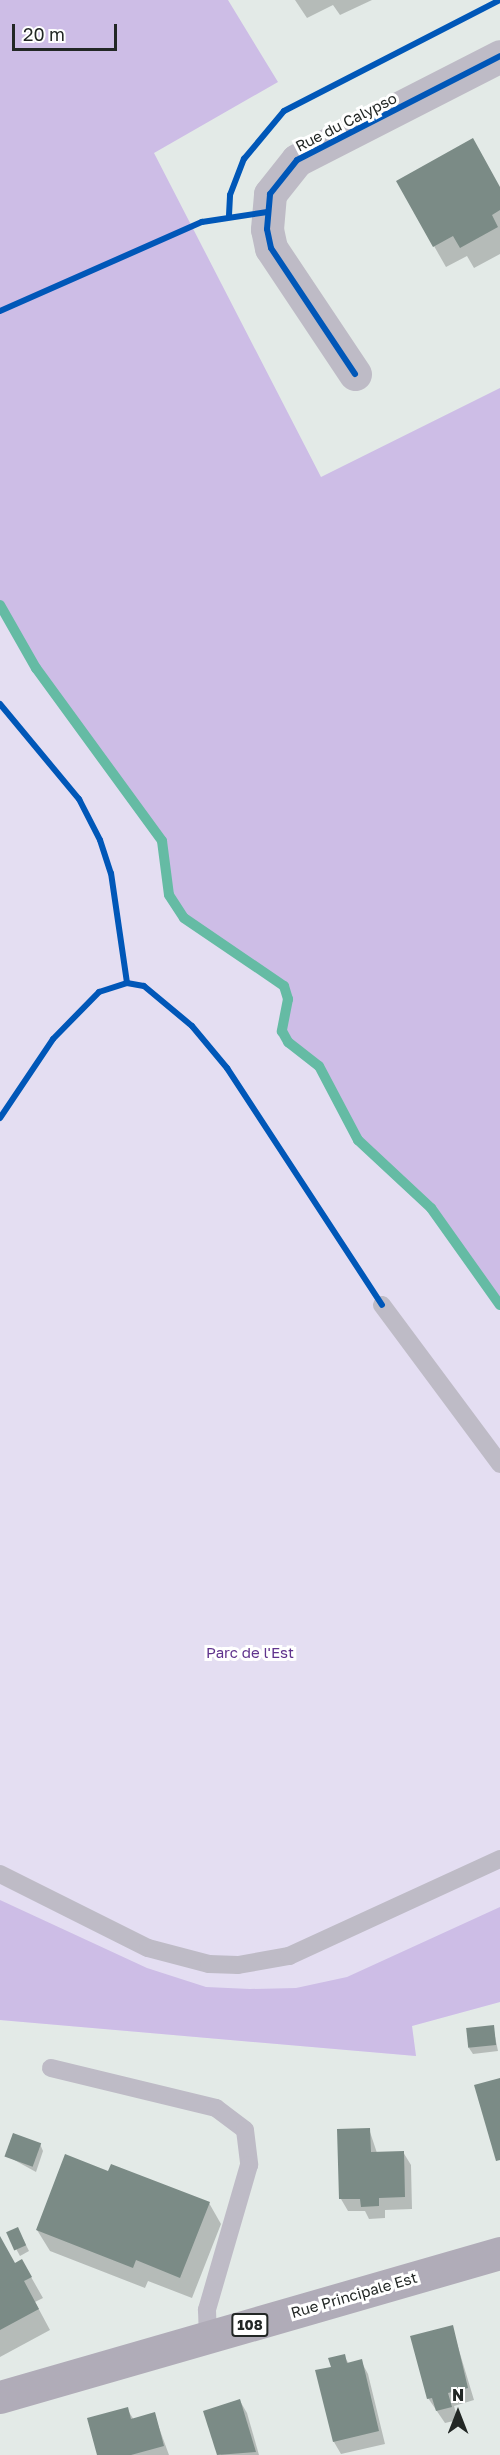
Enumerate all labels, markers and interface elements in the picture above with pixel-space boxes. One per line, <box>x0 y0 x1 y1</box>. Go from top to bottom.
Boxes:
scale bar <box>15 12 120 50</box>
text: 20 m <box>23 23 65 45</box>
street label: Rue du Calypso <box>292 89 400 155</box>
park label: Parc de l'Est <box>206 1644 294 1662</box>
street label: Rue Principale Est <box>289 2268 419 2322</box>
road number: 108 <box>230 2314 270 2336</box>
north arrow <box>428 2383 488 2443</box>
text: N <box>452 2385 464 2405</box>

